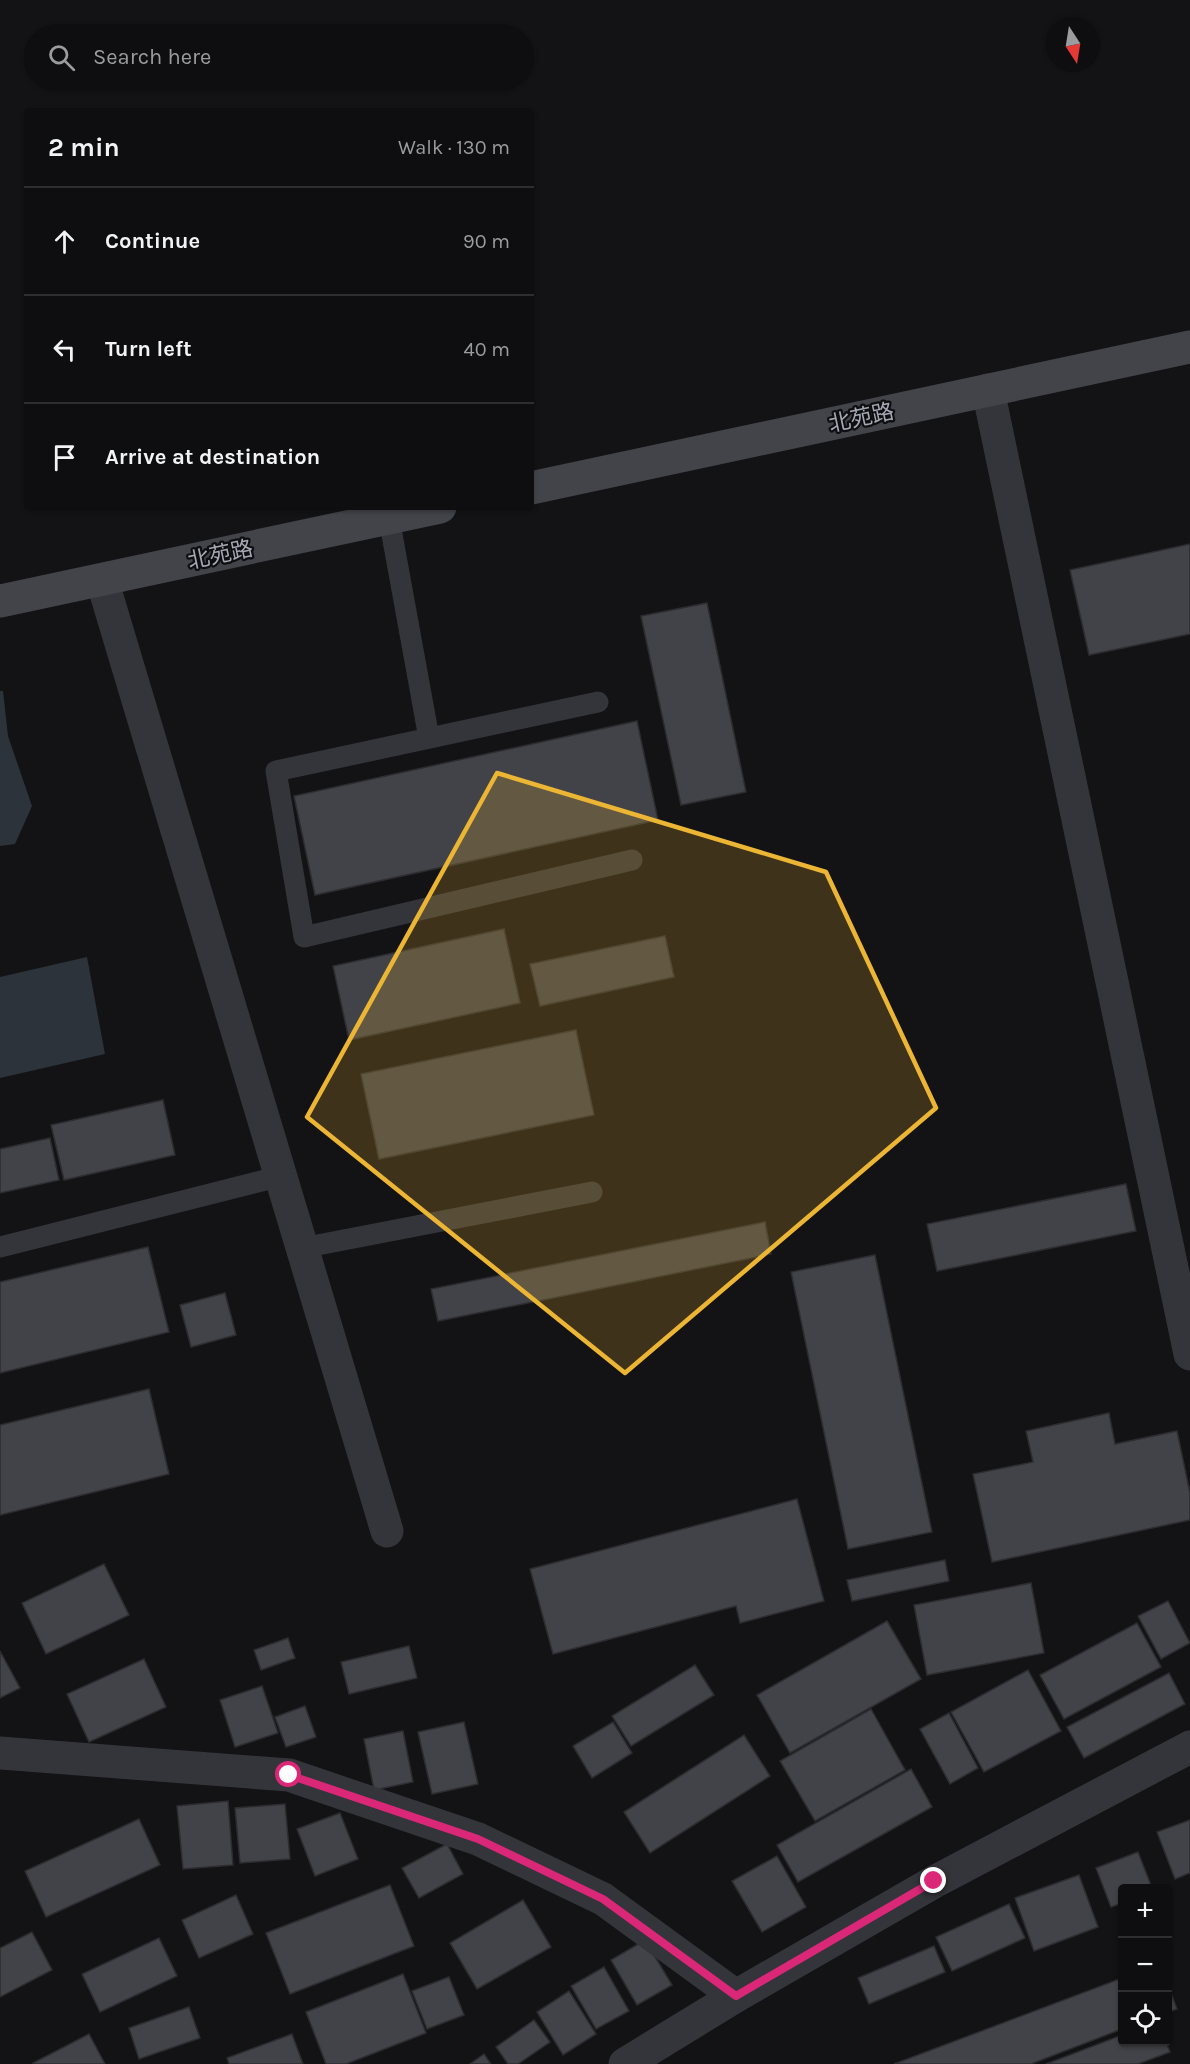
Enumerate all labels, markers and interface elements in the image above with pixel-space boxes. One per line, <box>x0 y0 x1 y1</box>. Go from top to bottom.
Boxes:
north arrow <box>1046 18 1100 72</box>
search box <box>24 24 534 90</box>
icon: search <box>45 41 78 74</box>
text: Search here <box>93 44 211 70</box>
text: 2 min <box>48 132 120 163</box>
text: Walk · 130 m <box>398 136 510 159</box>
icon: ahead <box>48 225 81 258</box>
text: Continue <box>105 228 200 254</box>
text: 90 m <box>463 230 510 253</box>
icon: left <box>48 333 81 366</box>
text: Turn left <box>105 336 192 362</box>
text: 40 m <box>464 338 510 361</box>
street label: 北苑路 <box>826 398 896 438</box>
icon: arrive <box>48 441 81 474</box>
text: Arrive at destination <box>105 444 320 470</box>
street label: 北苑路 <box>185 535 255 575</box>
route start <box>275 1761 301 1787</box>
route end <box>920 1867 946 1893</box>
map controls <box>1118 1884 1172 2046</box>
button: + <box>1118 1884 1172 1938</box>
button: − <box>1118 1938 1172 1992</box>
button: locate <box>1118 1992 1172 2046</box>

